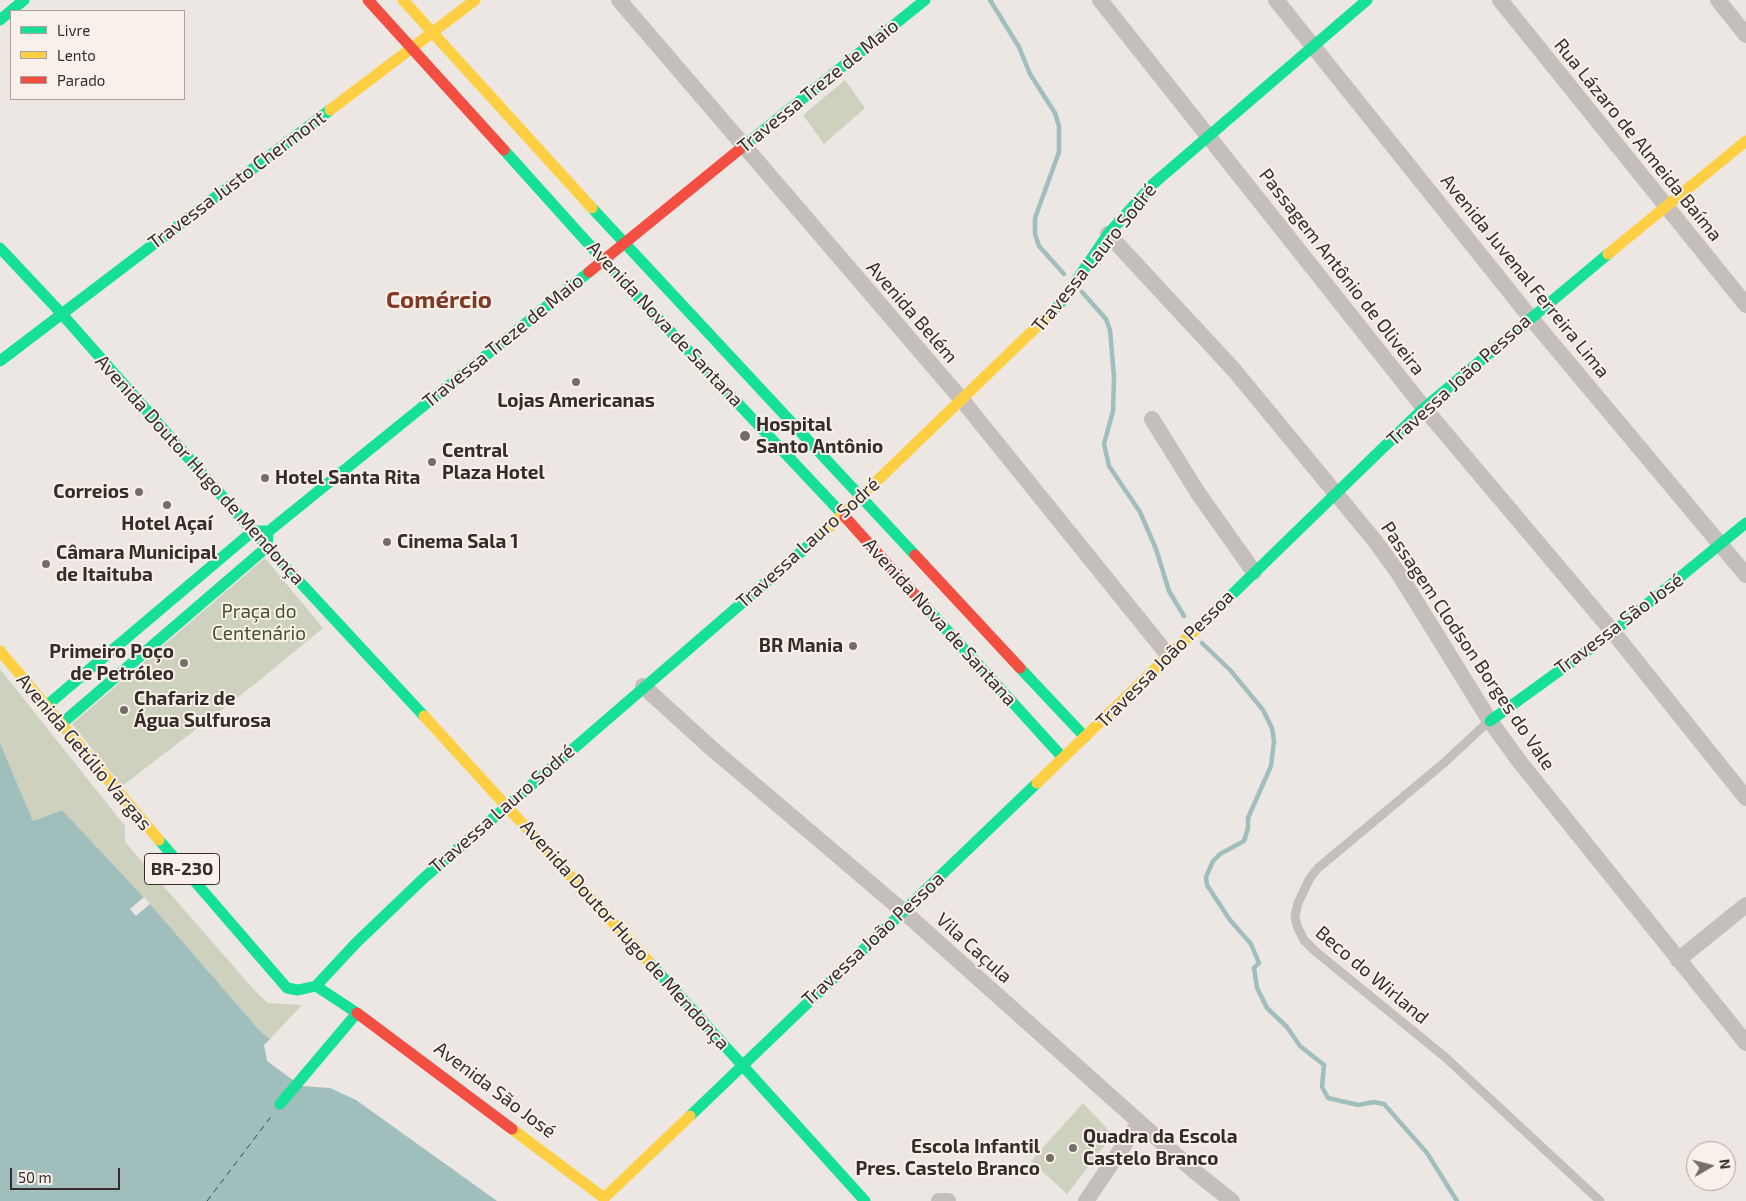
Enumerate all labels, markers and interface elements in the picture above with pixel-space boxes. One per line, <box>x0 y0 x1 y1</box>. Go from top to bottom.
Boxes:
legend <box>10 10 185 100</box>
street label: Travessa Treze de Maio <box>733 14 903 158</box>
text: Livre <box>57 21 90 39</box>
street label: Rua Lázaro de Almeida Baíma <box>1549 34 1727 246</box>
text: Lento <box>57 46 96 64</box>
text: Parado <box>57 71 105 89</box>
street label: Travessa Justo Chermont <box>144 106 330 254</box>
street label: Passagem Antônio de Oliveira <box>1254 164 1430 380</box>
street label: Avenida Juvenal Ferreira Lima <box>1436 170 1614 382</box>
street label: Travessa Lauro Sodré <box>1027 179 1161 337</box>
street label: Avenida Nova de Santana <box>582 236 748 412</box>
street label: Avenida Belém <box>862 256 962 368</box>
street label: Travessa Treze de Maio <box>418 269 588 413</box>
district label: Comércio <box>386 286 492 314</box>
street label: Travessa João Pessoa <box>1382 309 1536 451</box>
street label: Avenida Doutor Hugo de Mendonça <box>91 350 309 590</box>
marker: Lojas Americanas <box>570 376 582 388</box>
place label: Lojas Americanas <box>497 390 655 412</box>
place label: Hospital Santo Antônio <box>756 414 883 458</box>
marker: Hospital Santo Antônio <box>738 429 752 443</box>
place label: Central Plaza Hotel <box>442 440 545 484</box>
marker: Central Plaza Hotel <box>426 456 438 468</box>
place label: Hotel Santa Rita <box>275 467 420 489</box>
marker: Hotel Santa Rita <box>259 472 271 484</box>
street label: Travessa Lauro Sodré <box>732 473 884 613</box>
place label: Correios <box>53 481 129 503</box>
marker: Correios <box>133 486 145 498</box>
marker: Hotel Açaí <box>161 499 173 511</box>
place label: Hotel Açaí <box>121 513 213 535</box>
street label: Passagem Clodson Borges do Vale <box>1376 517 1560 775</box>
place label: Cinema Sala 1 <box>397 531 519 553</box>
street label: Avenida Nova de Santana <box>859 533 1021 711</box>
marker: Cinema Sala 1 <box>381 536 393 548</box>
place label: Câmara Municipal de Itaituba <box>56 542 217 586</box>
marker: Câmara Municipal de Itaituba <box>40 558 52 570</box>
street label: Travessa São José <box>1550 568 1688 680</box>
street label: Travessa João Pessoa <box>1091 585 1239 733</box>
park label: Praça do Centenário <box>212 601 306 645</box>
place label: BR Mania <box>759 635 843 657</box>
marker: BR Mania <box>847 640 859 652</box>
place label: Primeiro Poço de Petróleo <box>49 641 174 685</box>
marker: Primeiro Poço de Petróleo <box>178 657 190 669</box>
street label: Avenida Getúlio Vargas <box>12 669 156 835</box>
place label: Chafariz de Água Sulfurosa <box>134 688 271 732</box>
marker: Chafariz de Água Sulfurosa <box>118 704 130 716</box>
street label: Travessa Lauro Sodré <box>425 740 579 878</box>
street label: Avenida Doutor Hugo de Mendonça <box>516 815 734 1055</box>
road number: BR-230 <box>144 854 220 884</box>
street label: Travessa João Pessoa <box>797 867 949 1011</box>
street label: Vila Caçula <box>931 908 1017 988</box>
street label: Beco do Wirland <box>1311 921 1433 1029</box>
street label: Avenida São José <box>430 1037 560 1143</box>
place label: Quadra da Escola Castelo Branco <box>1083 1126 1238 1170</box>
place label: Escola Infantil Pres. Castelo Branco <box>855 1136 1040 1180</box>
north arrow <box>1686 1141 1736 1191</box>
marker: Quadra da Escola Castelo Branco <box>1067 1142 1079 1154</box>
marker: Escola Infantil Pres. Castelo Branco <box>1044 1152 1056 1164</box>
scale bar <box>12 1158 122 1190</box>
text: N <box>1716 1158 1734 1170</box>
text: 50 m <box>18 1168 52 1186</box>

